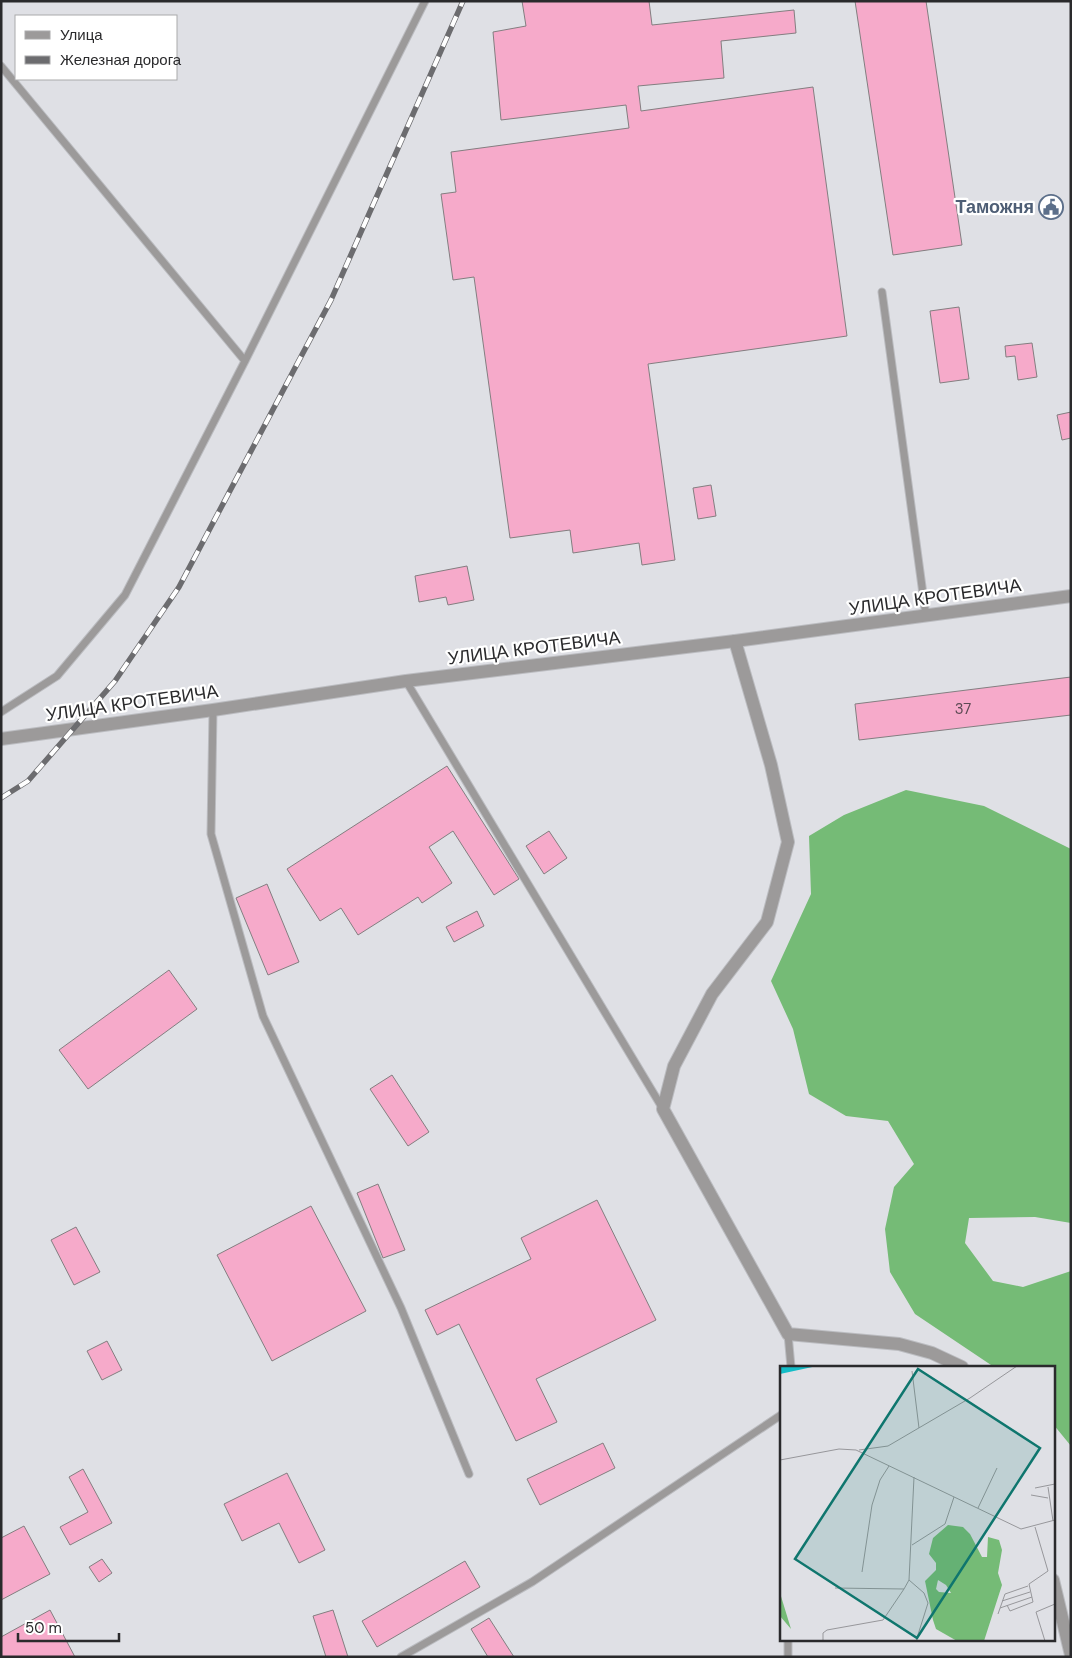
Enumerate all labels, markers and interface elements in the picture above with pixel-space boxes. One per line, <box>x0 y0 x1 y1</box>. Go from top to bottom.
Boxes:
legend <box>15 15 178 80</box>
text: Улица <box>60 25 103 45</box>
text: Железная дорога <box>60 50 182 70</box>
public building icon: Таможня <box>1038 194 1064 220</box>
place label: Таможня <box>955 195 1034 219</box>
street label: УЛИЦА КРОТЕВИЧА <box>847 573 1023 621</box>
street label: УЛИЦА КРОТЕВИЧА <box>446 626 622 670</box>
street label: УЛИЦА КРОТЕВИЧА <box>44 679 220 727</box>
house number: 37 <box>955 699 971 719</box>
inset map <box>780 1366 1054 1640</box>
scale bar <box>18 1610 119 1642</box>
text: 50 m <box>25 1618 62 1638</box>

